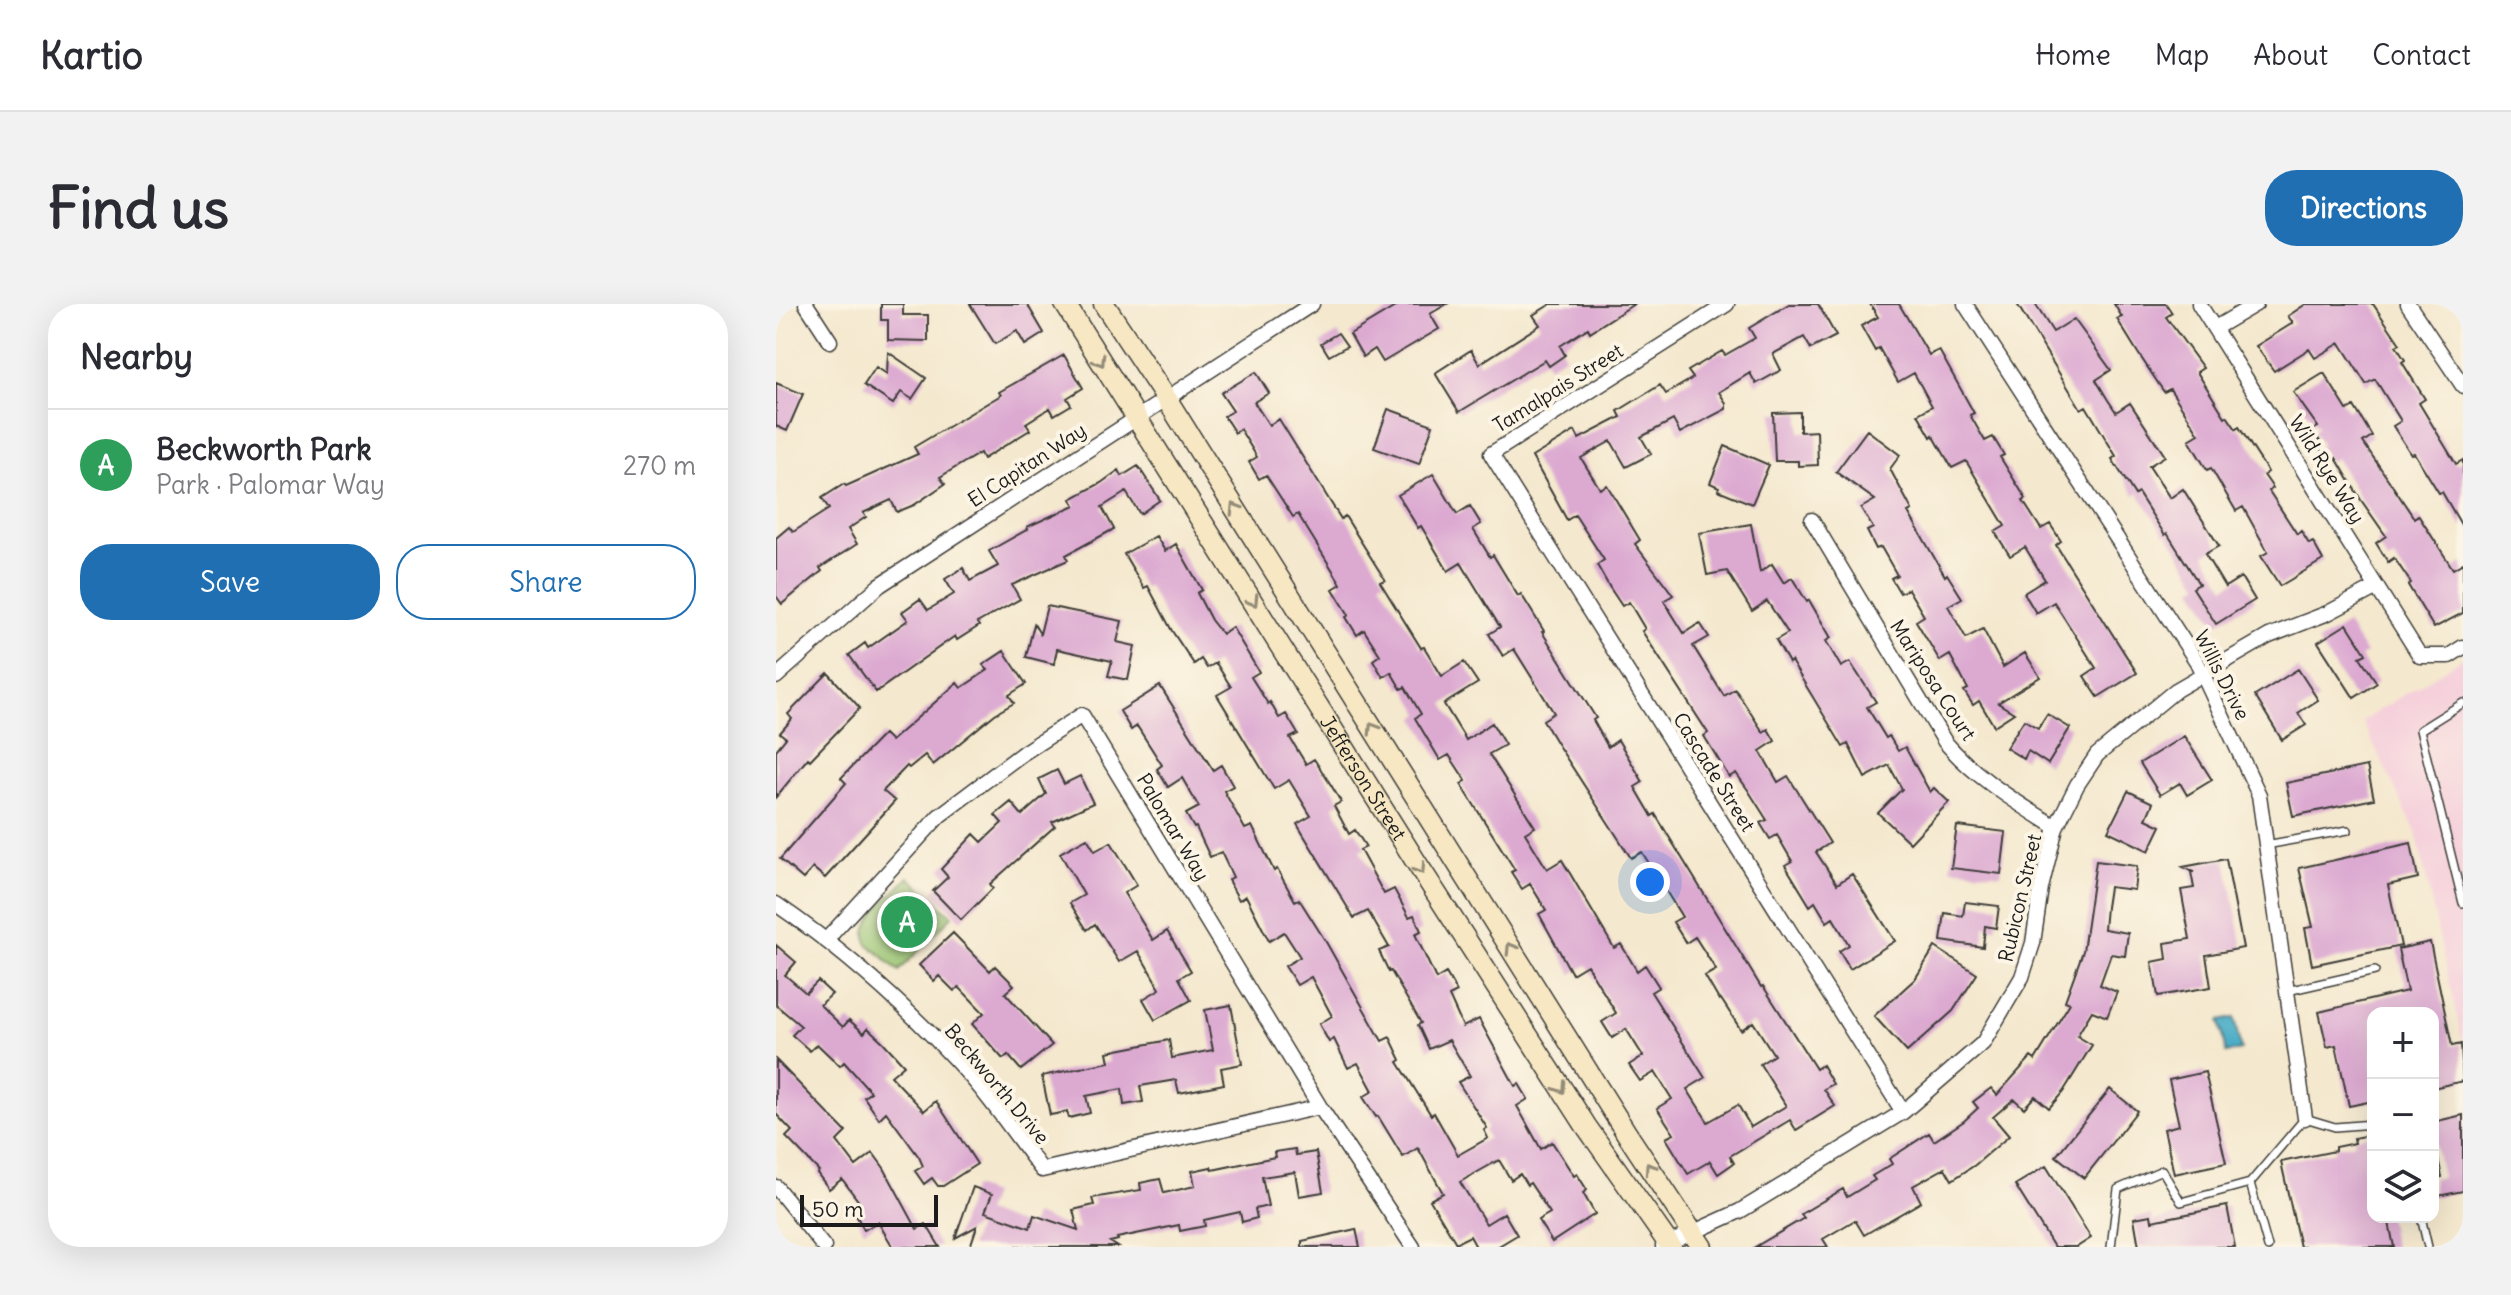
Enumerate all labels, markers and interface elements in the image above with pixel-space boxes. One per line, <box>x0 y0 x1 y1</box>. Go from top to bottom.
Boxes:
text: Kartio <box>40 32 143 79</box>
text: Home <box>2035 37 2111 73</box>
text: Map <box>2155 37 2209 73</box>
text: About <box>2253 37 2328 73</box>
text: Contact <box>2372 37 2471 73</box>
button: Directions <box>2265 170 2463 246</box>
text: Find us <box>48 173 229 243</box>
text: Nearby <box>80 335 193 378</box>
street label: Tamalpais Street <box>1488 337 1628 438</box>
one-way arrow <box>1091 352 1106 367</box>
street label: Wild Rye Way <box>2284 410 2371 528</box>
street label: El Capitan Way <box>963 417 1091 512</box>
text: Beckworth Park <box>156 430 372 468</box>
text: A <box>98 449 114 482</box>
text: 270 m <box>623 449 696 482</box>
text: Park · Palomar Way <box>156 468 385 501</box>
one-way arrow <box>1229 502 1244 517</box>
button: Save <box>80 544 380 620</box>
button: Share <box>396 544 696 620</box>
one-way arrow <box>1243 593 1258 607</box>
street label: Mariposa Court <box>1885 615 1982 745</box>
street label: Willis Drive <box>2189 626 2256 724</box>
street label: Cascade Street <box>1668 708 1761 836</box>
street label: Jefferson Street <box>1315 711 1412 845</box>
one-way arrow <box>1367 722 1382 737</box>
street label: Palomar Way <box>1132 769 1215 885</box>
street label: Rubicon Street <box>1993 831 2046 964</box>
one-way arrow <box>1411 860 1426 875</box>
your location <box>1630 862 1670 902</box>
pin: A <box>881 892 933 952</box>
one-way arrow <box>1505 943 1520 957</box>
map controls <box>2367 1007 2439 1223</box>
button: + <box>2367 1007 2439 1079</box>
street label: Beckworth Drive <box>940 1018 1055 1149</box>
one-way arrow <box>1552 1079 1567 1093</box>
button: − <box>2367 1079 2439 1151</box>
button: layers <box>2367 1151 2439 1223</box>
one-way arrow <box>1645 1162 1660 1177</box>
scale bar <box>800 1191 938 1227</box>
text: 50 m <box>812 1195 864 1223</box>

